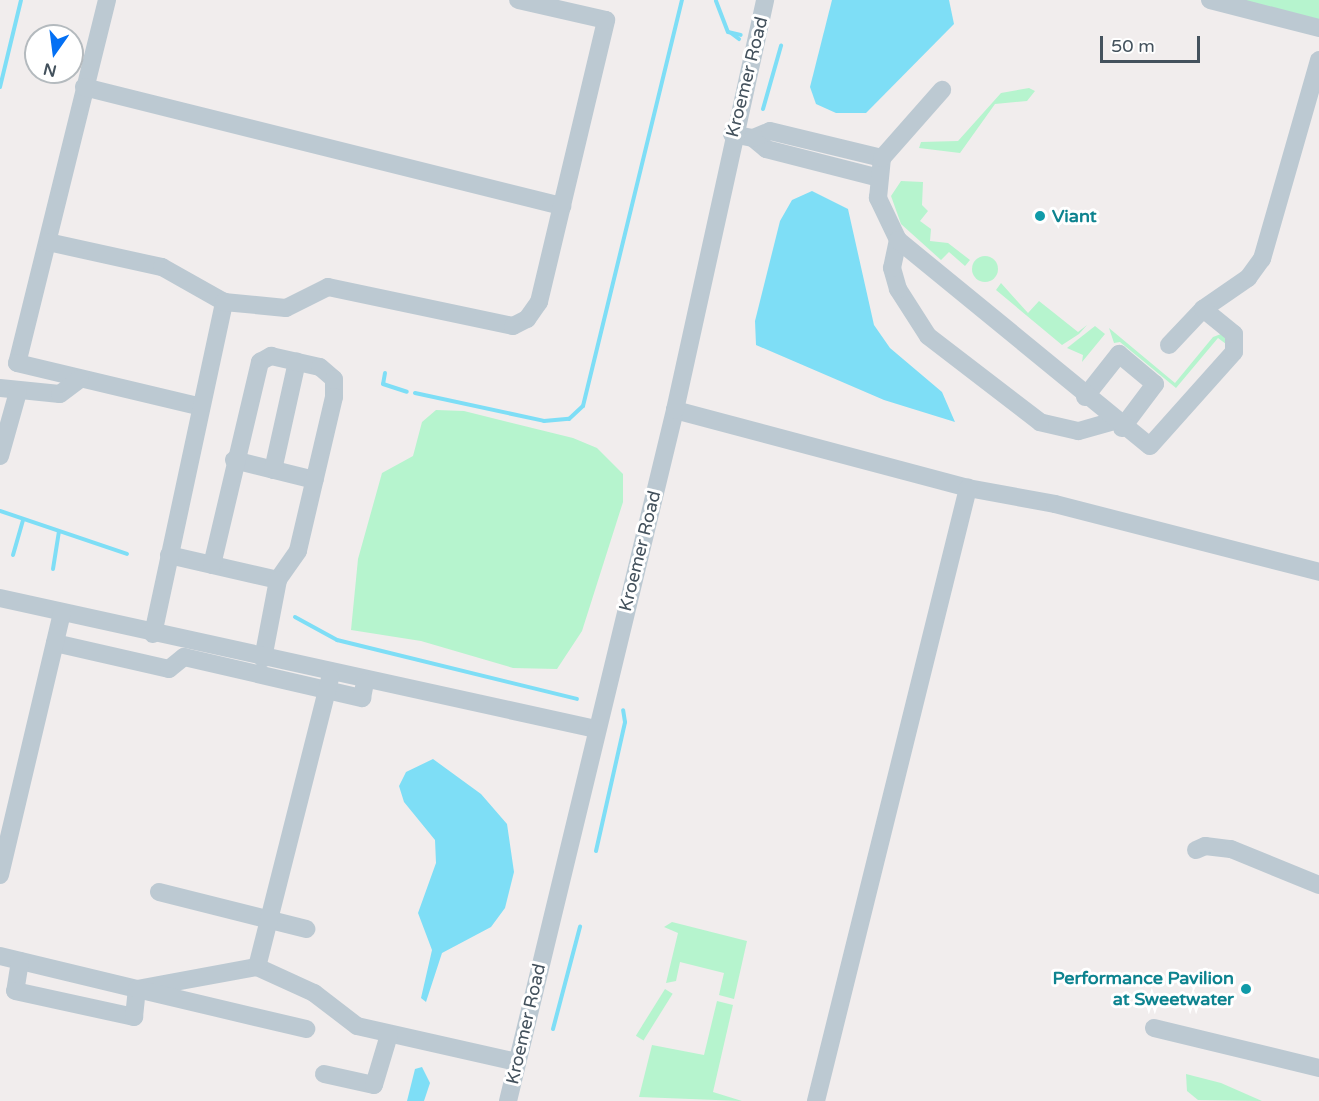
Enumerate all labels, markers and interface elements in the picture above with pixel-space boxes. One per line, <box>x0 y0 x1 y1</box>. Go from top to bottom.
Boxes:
street label: Kroemer Road <box>722 15 772 139</box>
north arrow <box>24 24 84 84</box>
scale bar <box>1103 24 1204 62</box>
text: 50 m <box>1111 35 1155 57</box>
text: N <box>41 58 59 81</box>
place label: Viant <box>1052 205 1097 227</box>
marker: Viant <box>1033 209 1047 223</box>
street label: Kroemer Road <box>615 489 665 613</box>
street label: Kroemer Road <box>502 961 550 1087</box>
place label: Performance Pavilion at Sweetwater <box>1052 968 1234 1010</box>
marker: Performance Pavilion at Sweetwater <box>1239 982 1253 996</box>

